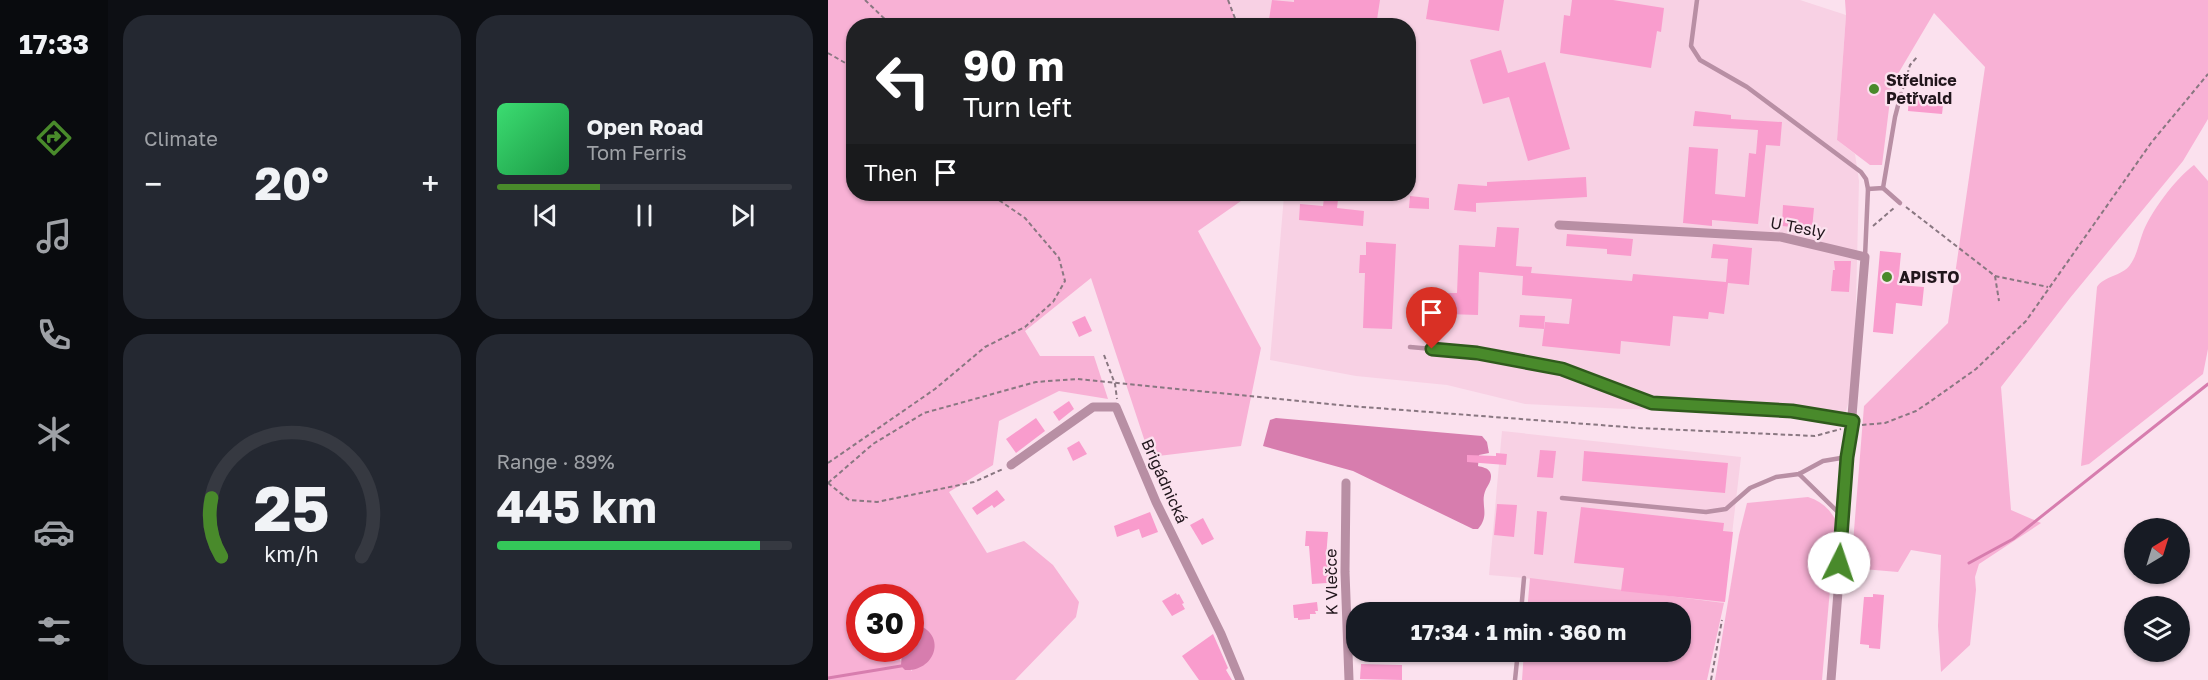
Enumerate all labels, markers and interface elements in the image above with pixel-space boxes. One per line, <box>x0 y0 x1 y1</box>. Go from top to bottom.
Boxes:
text: 17:33 <box>19 28 89 60</box>
text: 90 m <box>963 40 1064 90</box>
icon: left <box>864 42 942 120</box>
place label: Střelnice Petřvald <box>1886 70 1957 108</box>
marker: Střelnice Petřvald <box>1867 82 1881 96</box>
text: Turn left <box>963 91 1072 123</box>
text: Open Road <box>587 113 703 140</box>
icon: directions <box>33 117 75 159</box>
text: Climate <box>144 126 218 150</box>
text: Tom Ferris <box>587 140 687 164</box>
text: 20° <box>255 156 329 210</box>
icon: arrive <box>929 156 962 189</box>
text: Then <box>864 159 917 186</box>
text: − <box>144 164 162 203</box>
text: + <box>421 164 439 203</box>
icon: previous <box>529 199 562 232</box>
icon: pause <box>628 199 661 232</box>
icon: next <box>726 199 759 232</box>
street label: U Tesly <box>1769 212 1827 242</box>
icon: music <box>33 215 75 257</box>
place label: APISTO <box>1899 267 1960 287</box>
marker: APISTO <box>1880 270 1894 284</box>
pin <box>1406 287 1457 349</box>
icon: arrive <box>1415 296 1448 329</box>
icon: phone <box>33 314 75 356</box>
icon: climate <box>33 413 75 455</box>
street label: Brigádnická <box>1137 435 1193 527</box>
text: Range · 89% <box>497 449 615 473</box>
text: 25 <box>254 470 330 545</box>
text: 445 km <box>497 479 657 533</box>
icon: car <box>33 511 75 553</box>
north arrow <box>2124 518 2190 584</box>
map controls <box>2124 518 2190 662</box>
position arrow <box>1807 531 1871 595</box>
text: km/h <box>264 541 319 567</box>
street label: K Vlečce <box>1320 548 1342 616</box>
speed limit sign: 30 <box>846 584 924 662</box>
button: layers <box>2124 596 2190 662</box>
icon: filters <box>33 610 75 652</box>
text: 17:34 · 1 min · 360 m <box>1411 618 1626 645</box>

